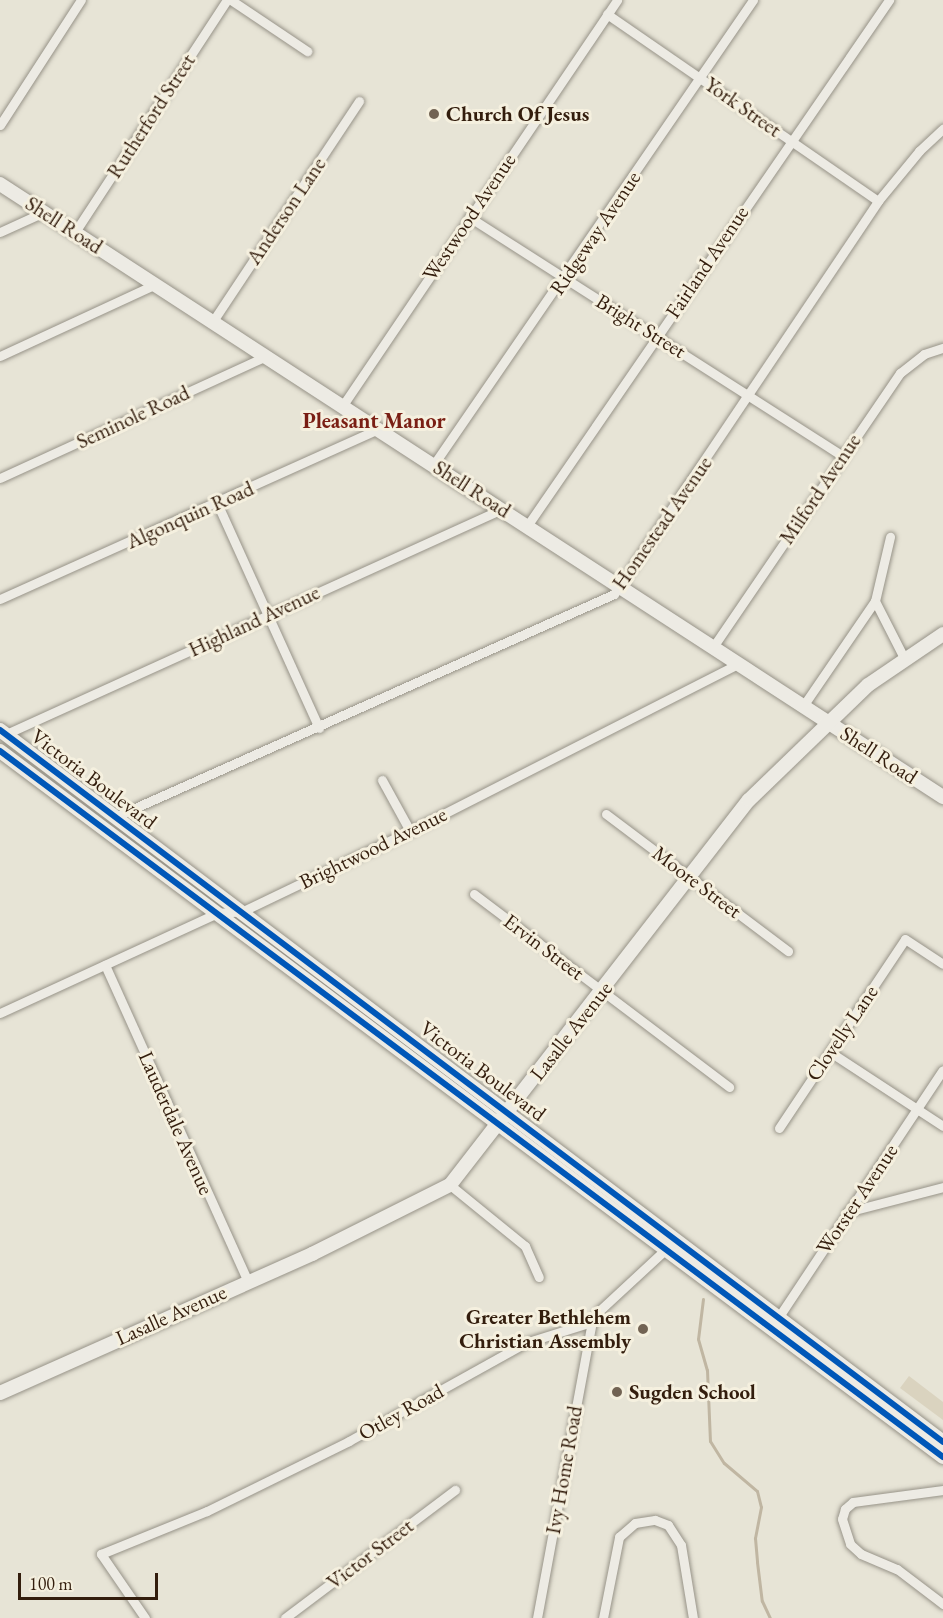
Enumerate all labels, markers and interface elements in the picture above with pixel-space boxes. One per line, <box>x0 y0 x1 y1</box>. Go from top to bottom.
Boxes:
street label: Rutherford Street <box>101 49 201 183</box>
street label: York Street <box>700 72 786 142</box>
place label: Church Of Jesus <box>446 101 589 127</box>
marker: Church Of Jesus <box>427 107 441 121</box>
street label: Westwood Avenue <box>417 148 521 286</box>
street label: Anderson Lane <box>241 153 331 269</box>
street label: Ridgeway Avenue <box>544 166 646 300</box>
street label: Shell Road <box>21 191 107 259</box>
street label: Fairland Avenue <box>660 201 754 323</box>
street label: Bright Street <box>591 288 691 364</box>
street label: Seminole Road <box>72 380 194 454</box>
district label: Pleasant Manor <box>302 408 446 434</box>
street label: Milford Avenue <box>774 429 866 549</box>
street label: Homestead Avenue <box>607 451 717 595</box>
street label: Shell Road <box>429 455 515 523</box>
street label: Algonquin Road <box>122 476 258 554</box>
street label: Highland Avenue <box>184 580 324 662</box>
street label: Shell Road <box>836 721 922 789</box>
street label: Victoria Boulevard <box>26 723 162 835</box>
street label: Brightwood Avenue <box>295 801 451 895</box>
street label: Moore Street <box>648 840 746 924</box>
street label: Ervin Street <box>499 908 589 986</box>
street label: Lasalle Avenue <box>525 977 617 1085</box>
street label: Clovelly Lane <box>801 980 883 1086</box>
street label: Victoria Boulevard <box>415 1015 551 1127</box>
street label: Lauderdale Avenue <box>133 1047 219 1199</box>
street label: Worster Avenue <box>811 1139 903 1259</box>
street label: Lasalle Avenue <box>112 1279 230 1351</box>
place label: Greater Bethlehem Christian Assembly <box>459 1304 631 1354</box>
marker: Greater Bethlehem Christian Assembly <box>636 1322 650 1336</box>
street label: Otley Road <box>354 1378 448 1446</box>
place label: Sugden School <box>629 1379 756 1405</box>
marker: Sugden School <box>610 1385 624 1399</box>
street label: Ivy Home Road <box>540 1404 588 1536</box>
street label: Victor Street <box>322 1513 418 1595</box>
scale bar <box>21 1561 160 1599</box>
text: 100 m <box>29 1572 73 1595</box>

